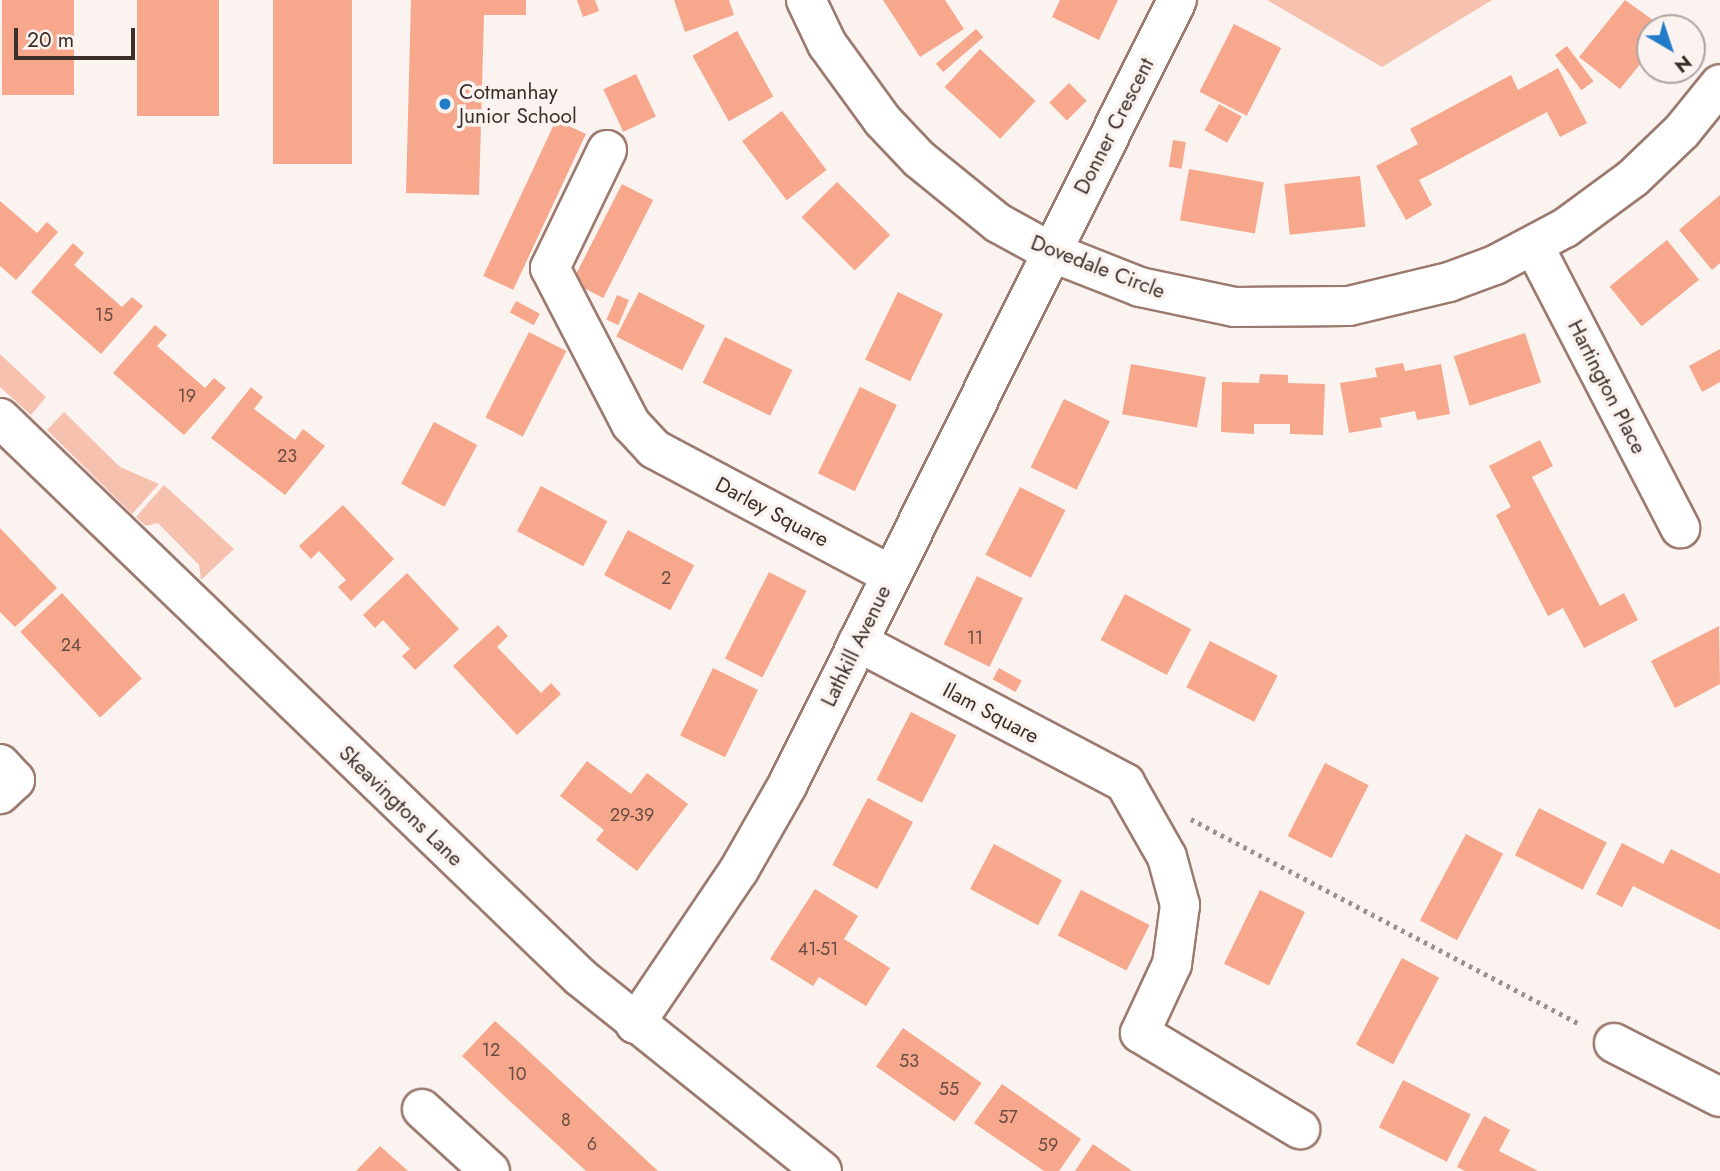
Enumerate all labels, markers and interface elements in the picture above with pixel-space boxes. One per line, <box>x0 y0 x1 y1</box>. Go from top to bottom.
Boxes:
scale bar <box>18 14 138 58</box>
north arrow <box>1636 14 1706 84</box>
text: 20 m <box>27 25 74 55</box>
text: N <box>1669 49 1698 79</box>
street label: Donner Crescent <box>1069 54 1159 198</box>
place label: Cotmanhay Junior School <box>459 79 577 129</box>
marker: Cotmanhay Junior School <box>437 96 453 112</box>
street label: Dovedale Circle <box>1027 230 1169 304</box>
house number: 15 <box>95 304 113 326</box>
street label: Hartington Place <box>1562 316 1652 458</box>
house number: 19 <box>178 385 196 407</box>
house number: 23 <box>277 445 297 467</box>
street label: Darley Square <box>711 472 833 552</box>
house number: 2 <box>661 567 671 589</box>
street label: Lathkill Avenue <box>816 581 896 711</box>
house number: 11 <box>967 627 983 649</box>
house number: 24 <box>61 634 81 656</box>
street label: Ilam Square <box>939 677 1043 749</box>
street label: Skeavingtons Lane <box>334 740 468 872</box>
house number: 29-39 <box>610 804 654 826</box>
house number: 41-51 <box>798 938 838 960</box>
house number: 12 <box>482 1039 500 1061</box>
house number: 53 <box>899 1050 919 1072</box>
house number: 10 <box>508 1063 526 1085</box>
house number: 55 <box>939 1078 959 1100</box>
house number: 57 <box>998 1106 1018 1128</box>
house number: 8 <box>561 1109 571 1131</box>
house number: 6 <box>587 1133 597 1155</box>
house number: 59 <box>1038 1134 1058 1156</box>

